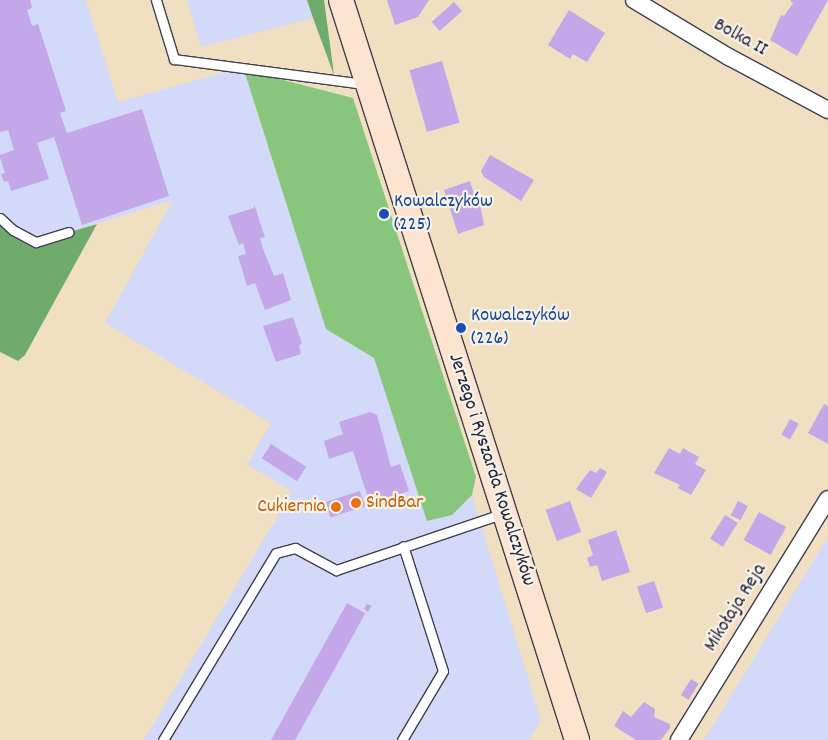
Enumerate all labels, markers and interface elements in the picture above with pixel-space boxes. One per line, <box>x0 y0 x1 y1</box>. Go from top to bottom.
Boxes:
street label: Bolka II <box>709 14 771 62</box>
place label: Kowalczyków (225) <box>394 190 493 237</box>
marker: Kowalczyków (225) <box>378 208 390 220</box>
place label: Kowalczyków (226) <box>471 304 570 351</box>
marker: Kowalczyków (226) <box>455 322 467 334</box>
street label: Jerzego i Ryszarda Kowalczyków <box>442 351 540 589</box>
place label: SindBar <box>366 491 423 515</box>
place label: Cukiernia <box>257 495 326 519</box>
marker: SindBar <box>350 497 362 509</box>
marker: Cukiernia <box>330 501 342 513</box>
street label: Mikołaja Reja <box>700 560 772 656</box>

